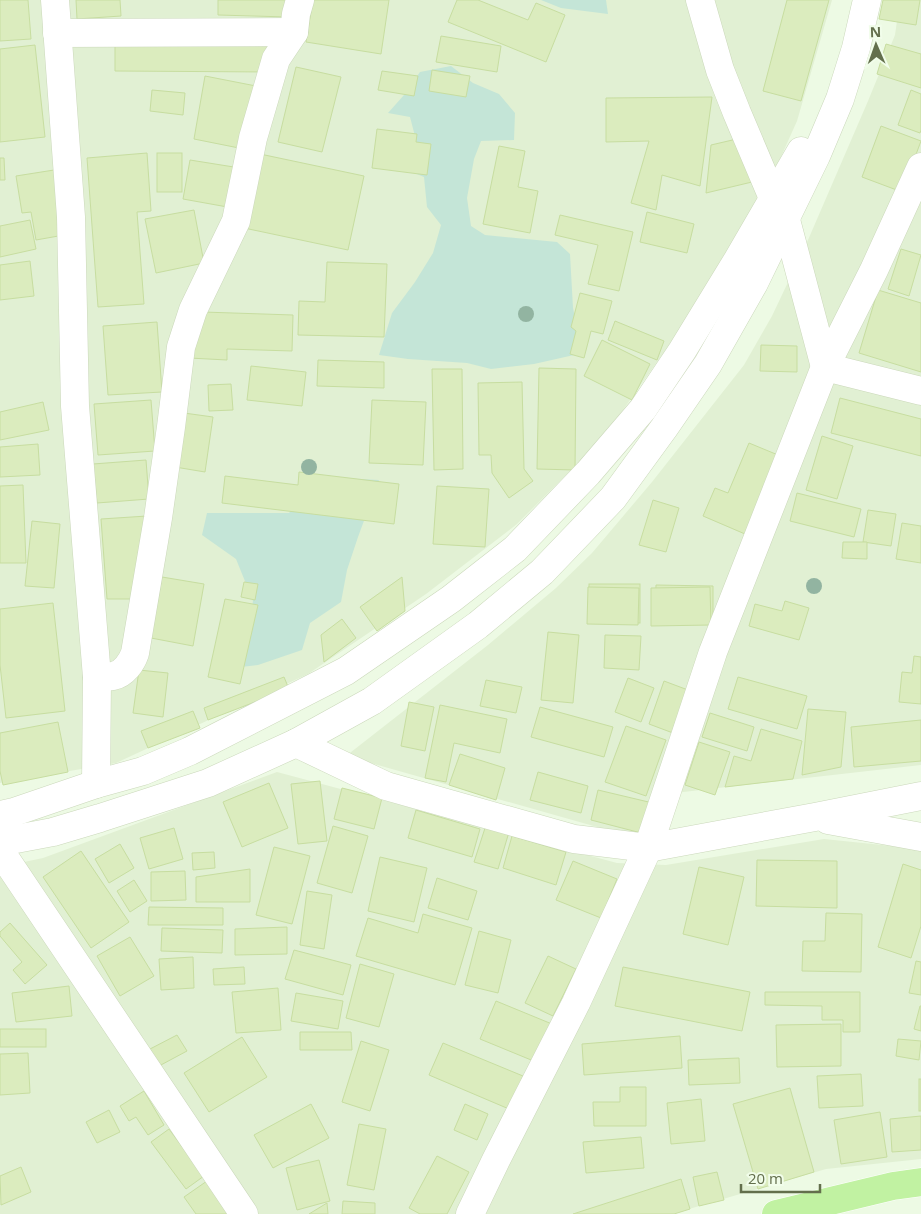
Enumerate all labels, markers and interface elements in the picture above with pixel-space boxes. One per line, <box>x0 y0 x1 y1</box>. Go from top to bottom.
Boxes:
north arrow <box>851 20 901 70</box>
text: N <box>870 22 882 41</box>
scale bar <box>741 1162 820 1194</box>
text: 20 m <box>748 1168 783 1188</box>

